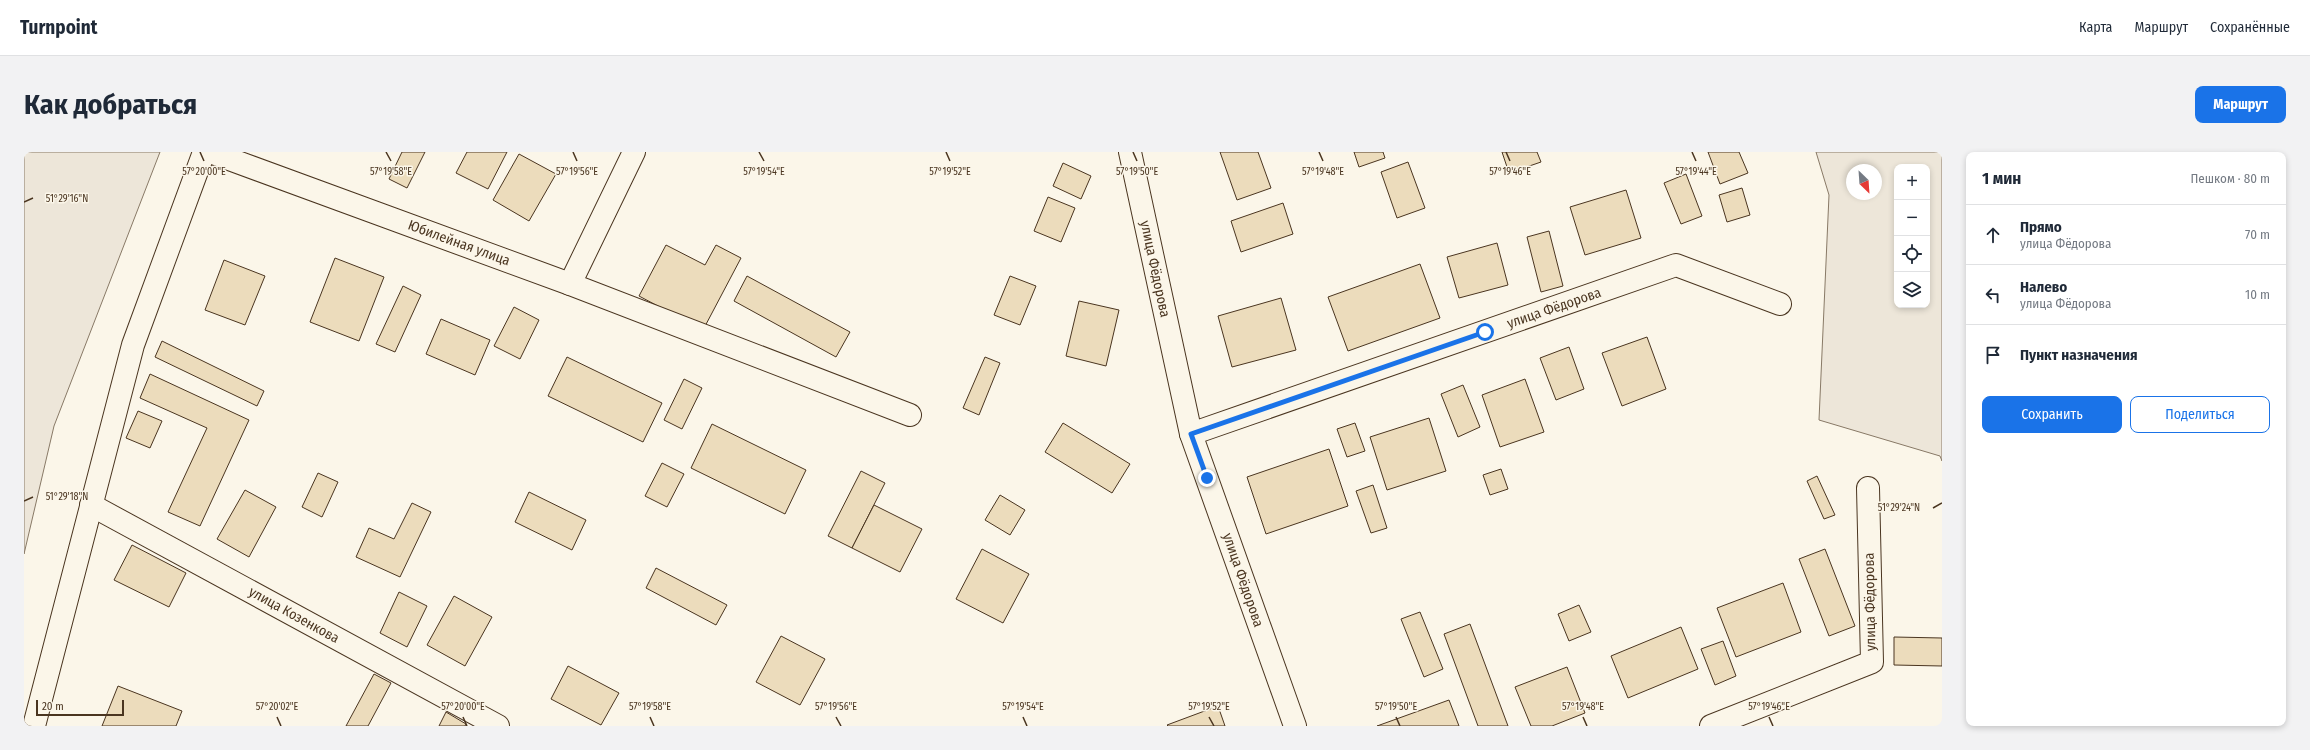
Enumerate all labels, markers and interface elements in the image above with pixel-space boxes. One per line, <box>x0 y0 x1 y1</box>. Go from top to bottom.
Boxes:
text: Turnpoint <box>20 16 97 39</box>
text: Карта <box>2079 19 2112 36</box>
text: Маршрут <box>2134 19 2188 36</box>
text: Сохранённые <box>2210 19 2290 36</box>
button: Маршрут <box>2195 86 2286 123</box>
text: Как добраться <box>24 88 197 121</box>
north arrow <box>1846 164 1882 200</box>
map controls <box>1894 164 1930 308</box>
button: + <box>1894 164 1930 200</box>
text: 57°20'00"E <box>182 166 226 178</box>
text: 57°19'58"E <box>370 166 412 178</box>
text: 57°19'56"E <box>556 166 598 178</box>
text: 57°19'54"E <box>743 166 785 178</box>
text: 57°19'52"E <box>929 166 971 178</box>
text: 57°19'50"E <box>1116 166 1158 178</box>
text: 57°19'48"E <box>1302 166 1344 178</box>
text: 57°19'46"E <box>1489 166 1531 178</box>
text: 57°19'44"E <box>1675 166 1717 178</box>
text: 1 мин <box>1982 168 2021 189</box>
text: Пешком · 80 m <box>2191 171 2270 186</box>
text: 51°29'16"N <box>46 193 88 205</box>
button: − <box>1894 200 1930 236</box>
street label: Юбилейная улица <box>406 217 513 269</box>
text: Прямо <box>2020 218 2062 236</box>
street label: улица Фёдорова <box>1136 219 1174 319</box>
icon: ahead <box>1982 224 2004 246</box>
text: 70 m <box>2245 227 2270 242</box>
button: locate <box>1894 236 1930 272</box>
text: улица Фёдорова <box>2020 236 2111 251</box>
button: layers <box>1894 272 1930 308</box>
text: Налево <box>2020 278 2067 296</box>
street label: улица Фёдорова <box>1505 284 1603 332</box>
icon: left <box>1982 284 2004 306</box>
text: 10 m <box>2245 287 2270 302</box>
text: улица Фёдорова <box>2020 296 2111 311</box>
route start <box>1476 323 1494 341</box>
icon: arrive <box>1982 344 2004 366</box>
text: Пункт назначения <box>2020 346 2138 364</box>
button: Сохранить <box>1982 396 2122 433</box>
button: Поделиться <box>2130 396 2270 433</box>
route end <box>1198 469 1216 487</box>
text: 51°29'18"N <box>46 491 88 503</box>
text: 51°29'24"N <box>1878 502 1920 514</box>
street label: улица Фёдорова <box>1219 531 1267 629</box>
street label: улица Фёдорова <box>1861 553 1879 651</box>
street label: улица Козенкова <box>246 583 342 647</box>
scale bar <box>36 698 124 717</box>
text: 20 m <box>42 700 64 713</box>
text: 57°20'02"E <box>256 701 299 713</box>
text: 57°20'00"E <box>441 701 485 713</box>
text: 57°19'58"E <box>629 701 671 713</box>
text: 57°19'56"E <box>815 701 857 713</box>
text: 57°19'54"E <box>1002 701 1044 713</box>
text: 57°19'52"E <box>1188 701 1230 713</box>
text: 57°19'50"E <box>1375 701 1417 713</box>
text: 57°19'48"E <box>1562 701 1604 713</box>
text: 57°19'46"E <box>1748 701 1790 713</box>

